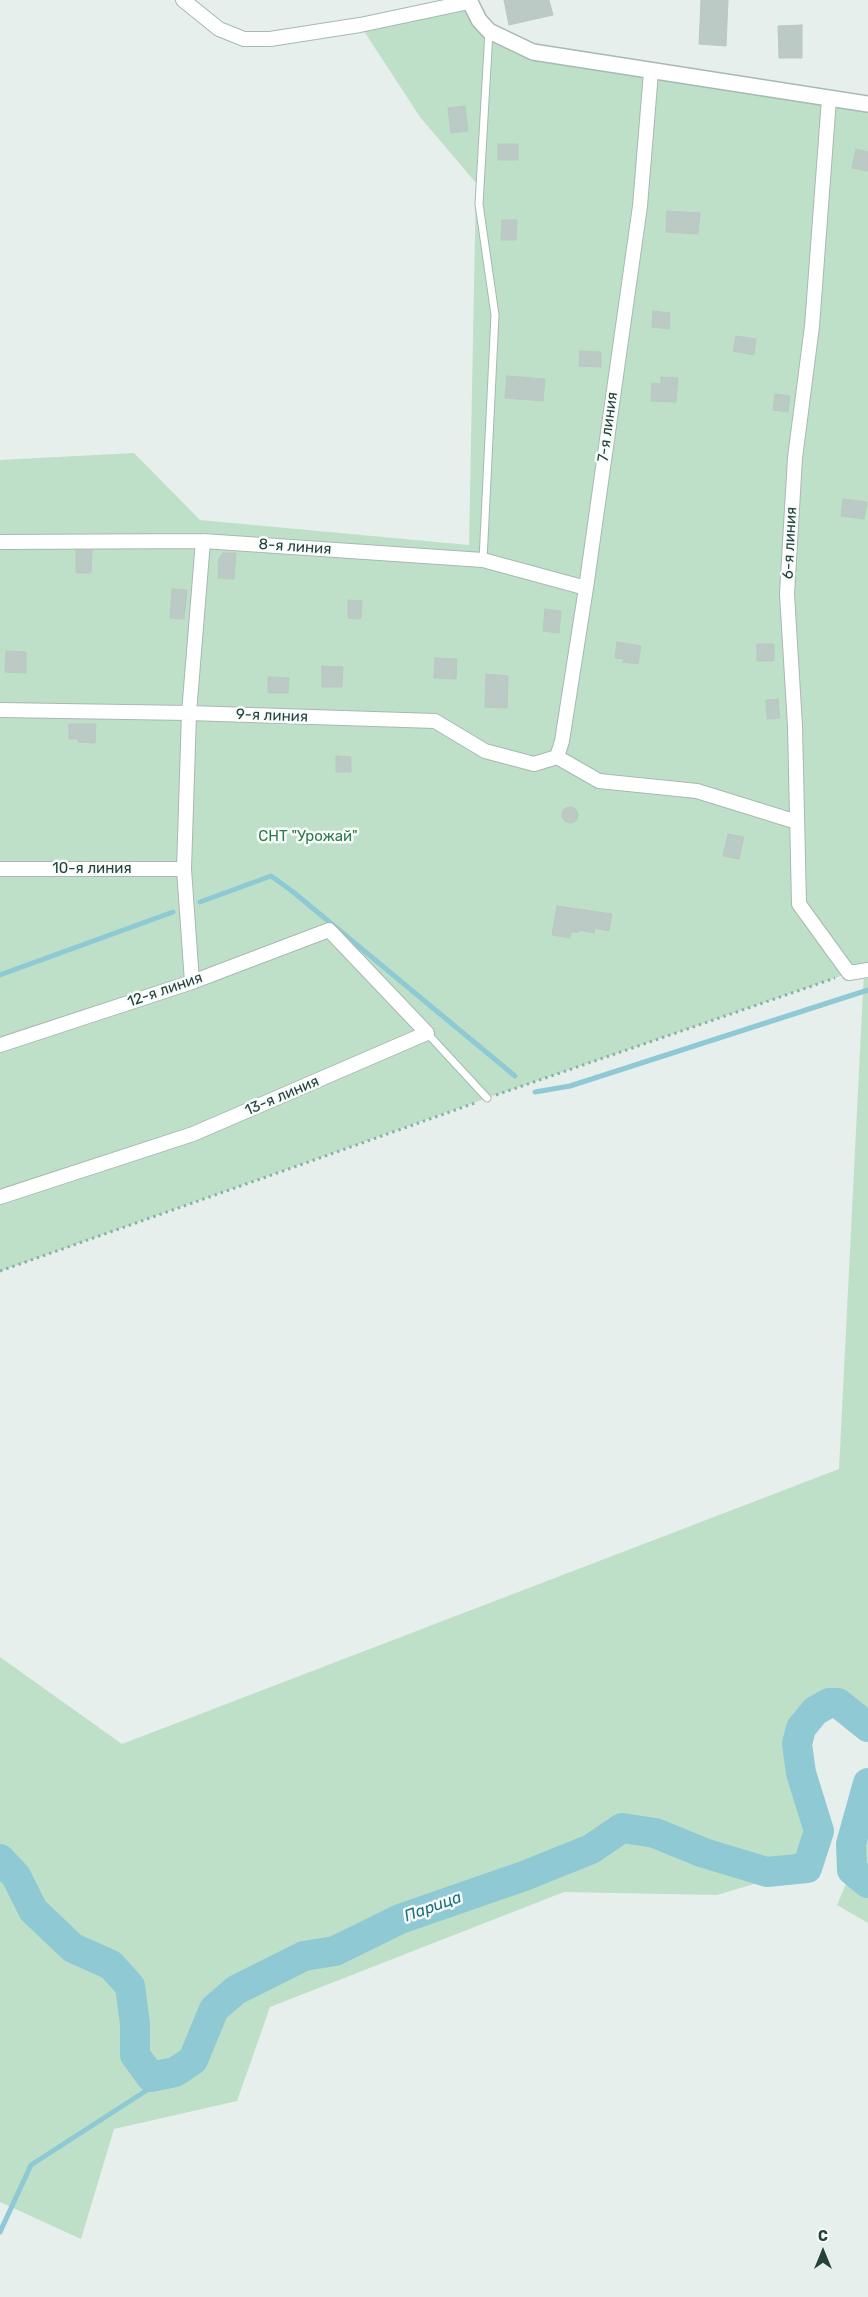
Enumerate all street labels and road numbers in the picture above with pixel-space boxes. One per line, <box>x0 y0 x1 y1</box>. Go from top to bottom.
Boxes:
street label: 7-я линия <box>594 391 622 463</box>
street label: 6-я линия <box>779 506 801 580</box>
street label: 8-я линия <box>258 535 332 559</box>
street label: 9-я линия <box>236 706 308 726</box>
street label: 10-я линия <box>52 860 132 878</box>
street label: 12-я линия <box>125 969 205 1011</box>
street label: 13-я линия <box>242 1072 322 1120</box>

